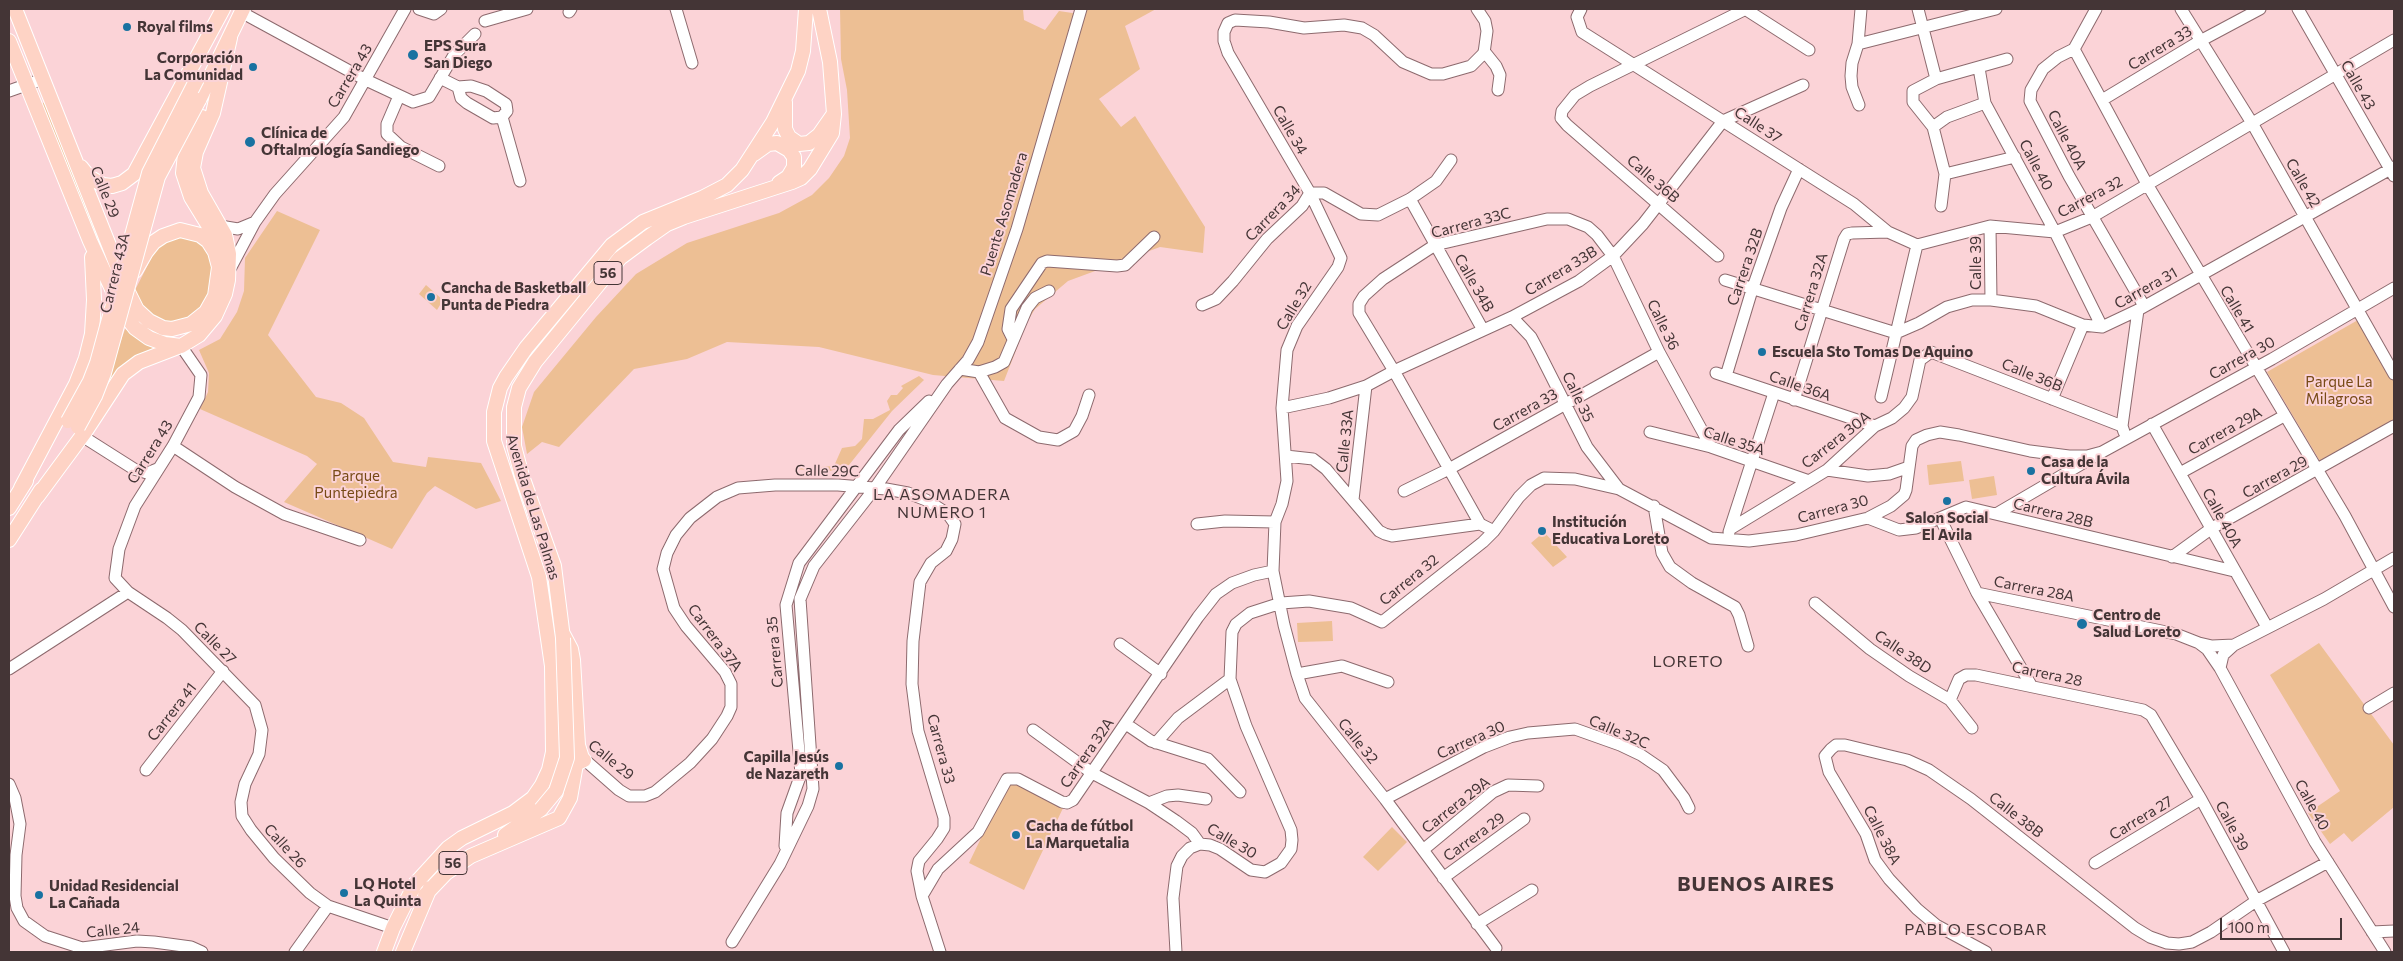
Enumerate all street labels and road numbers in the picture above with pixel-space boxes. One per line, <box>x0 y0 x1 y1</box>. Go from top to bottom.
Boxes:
street label: Carrera 33 <box>2125 22 2195 74</box>
street label: Carrera 43 <box>324 41 376 111</box>
street label: Calle 43 <box>2337 57 2379 113</box>
street label: Calle 34 <box>1269 102 1311 158</box>
street label: Calle 37 <box>1731 103 1785 147</box>
street label: Calle 40A <box>2044 107 2090 173</box>
street label: Calle 40 <box>2015 136 2057 194</box>
street label: Puente Asomadera <box>977 150 1031 278</box>
street label: Calle 36B <box>1623 151 1683 207</box>
street label: Calle 42 <box>2282 155 2324 211</box>
street label: Calle 29 <box>87 164 123 220</box>
street label: Carrera 32 <box>2054 172 2126 222</box>
street label: Carrera 34 <box>1242 181 1304 245</box>
street label: Carrera 33C <box>1429 204 1513 242</box>
street label: Carrera 32B <box>1723 226 1767 308</box>
street label: Carrera 43A <box>96 231 134 315</box>
street label: Calle 39 <box>1967 236 1985 290</box>
street label: Carrera 33B <box>1522 242 1600 300</box>
street label: Carrera 32A <box>1790 250 1832 334</box>
street label: Calle 34B <box>1450 251 1498 315</box>
road number: 56 <box>594 262 622 284</box>
street label: Carrera 31 <box>2111 263 2181 313</box>
street label: Calle 32 <box>1273 278 1315 334</box>
street label: Calle 41 <box>2216 282 2258 336</box>
street label: Calle 36 <box>1643 297 1683 353</box>
street label: Carrera 30 <box>2206 333 2278 383</box>
street label: Calle 36B <box>1999 355 2065 395</box>
street label: Calle 36A <box>1767 367 1833 405</box>
street label: Calle 35 <box>1558 369 1598 425</box>
street label: Carrera 33 <box>1489 385 1561 435</box>
street label: Carrera 29A <box>2185 403 2265 459</box>
street label: Carrera 30A <box>1798 407 1874 473</box>
street label: Calle 33A <box>1333 408 1357 474</box>
street label: Carrera 43 <box>123 417 177 487</box>
street label: Calle 35A <box>1701 423 1767 459</box>
street label: Avenida de Las Palmas <box>502 432 564 582</box>
street label: Carrera 29 <box>2239 452 2311 502</box>
street label: Calle 29C <box>795 461 859 481</box>
street label: Calle 40A <box>2198 485 2246 551</box>
street label: Carrera 30 <box>1796 491 1870 527</box>
street label: Carrera 28B <box>2011 494 2095 532</box>
street label: Carrera 32 <box>1376 551 1442 609</box>
street label: Carrera 28A <box>1992 572 2076 606</box>
street label: Carrera 37A <box>684 601 746 675</box>
street label: Carrera 35 <box>763 616 787 688</box>
street label: Calle 27 <box>190 618 240 668</box>
street label: Calle 38D <box>1871 626 1935 678</box>
street label: Carrera 28 <box>2010 658 2084 690</box>
street label: Carrera 41 <box>144 679 200 745</box>
street label: Calle 32C <box>1586 711 1652 753</box>
street label: Carrera 33 <box>923 712 959 786</box>
street label: Carrera 32A <box>1056 714 1118 792</box>
street label: Calle 32 <box>1334 715 1382 767</box>
street label: Carrera 30 <box>1434 717 1508 763</box>
street label: Calle 29 <box>584 736 638 784</box>
street label: Carrera 29A <box>1418 773 1494 837</box>
street label: Calle 40 <box>2291 776 2333 834</box>
street label: Calle 38B <box>1985 788 2047 842</box>
street label: Carrera 27 <box>2106 792 2176 844</box>
street label: Calle 39 <box>2211 798 2253 854</box>
street label: Calle 38A <box>1859 802 1905 868</box>
street label: Carrera 29 <box>1440 809 1508 865</box>
street label: Calle 30 <box>1204 819 1260 863</box>
street label: Calle 26 <box>260 820 310 872</box>
road number: 56 <box>439 851 467 874</box>
street label: Calle 24 <box>85 918 141 942</box>

